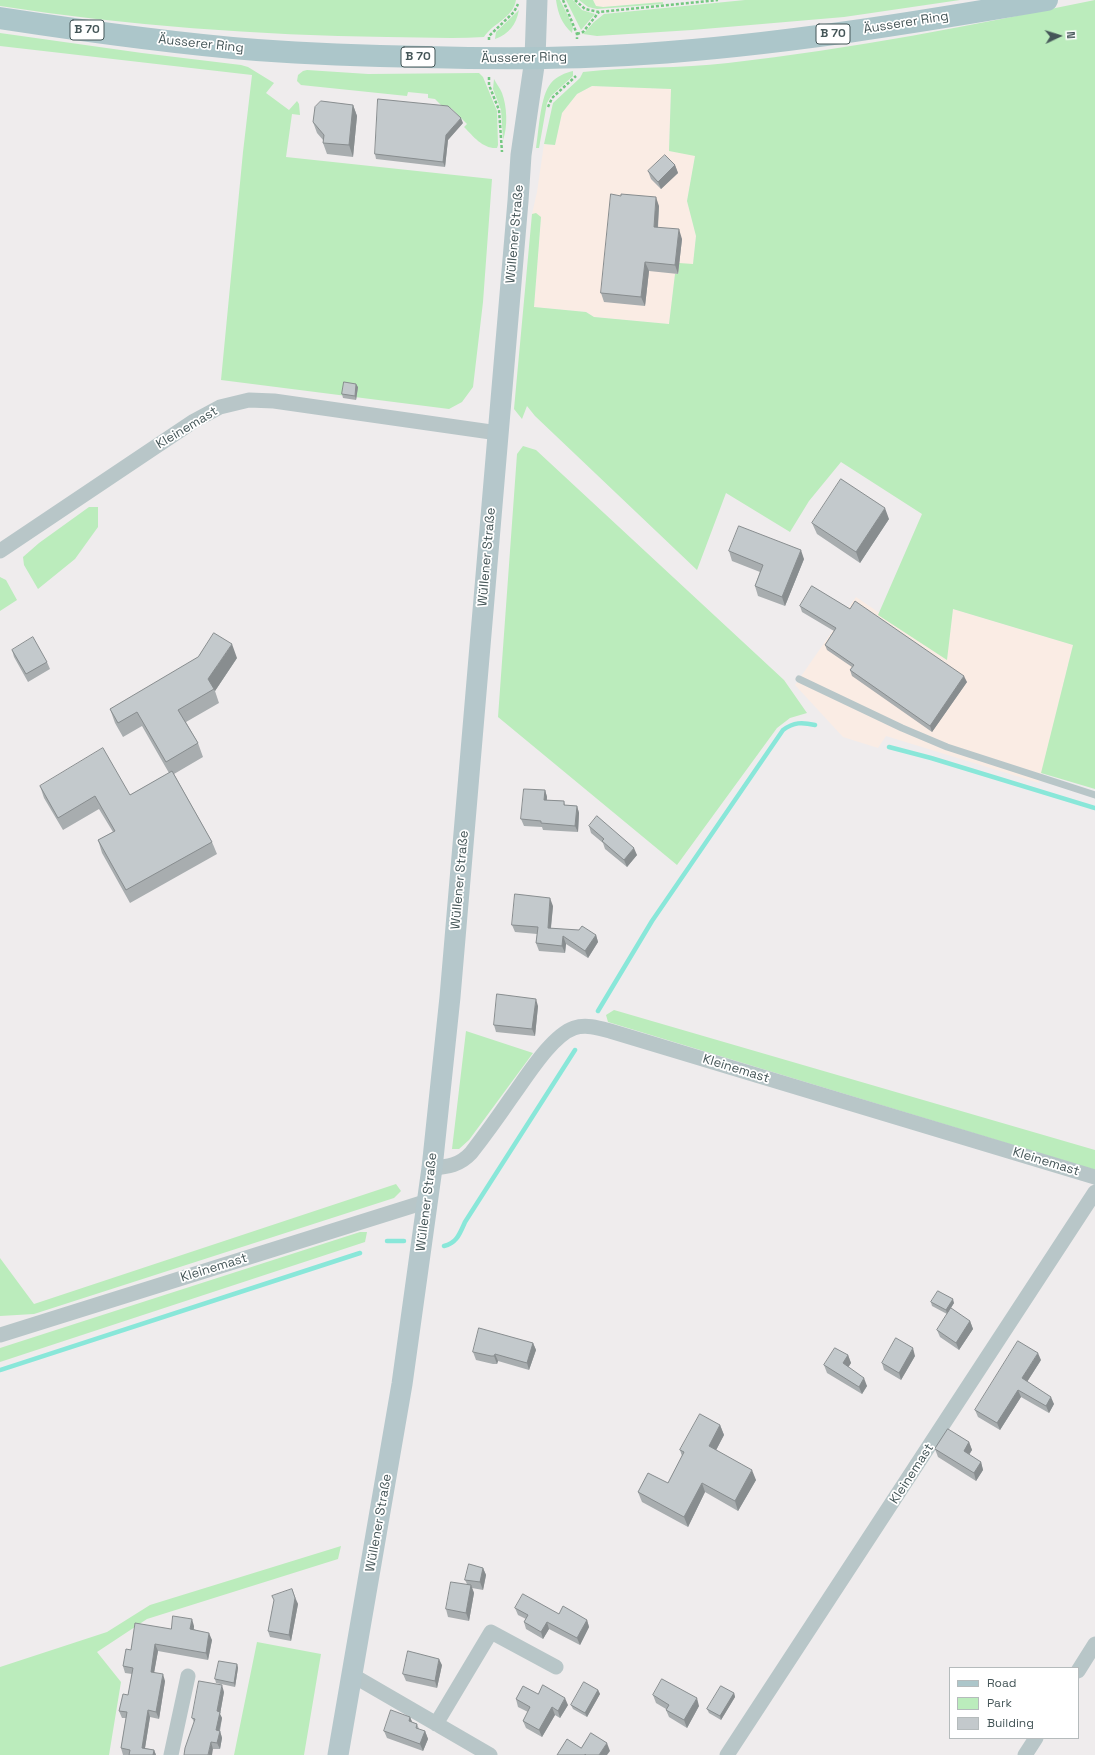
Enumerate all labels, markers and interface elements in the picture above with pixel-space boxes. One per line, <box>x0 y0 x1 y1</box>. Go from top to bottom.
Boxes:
street label: Äusserer Ring <box>862 9 950 37</box>
north arrow <box>1039 16 1079 56</box>
road number: B 70 <box>70 20 104 40</box>
road number: B 70 <box>816 24 850 44</box>
text: N <box>1064 31 1078 39</box>
street label: Äusserer Ring <box>157 32 245 56</box>
road number: B 70 <box>401 47 435 67</box>
street label: Äusserer Ring <box>481 49 567 67</box>
street label: Wüllener Straße <box>503 184 527 284</box>
street label: Kleinemast <box>153 404 221 452</box>
street label: Wüllener Straße <box>475 507 499 607</box>
street label: Wüllener Straße <box>448 830 472 930</box>
street label: Kleinemast <box>701 1051 771 1087</box>
street label: Kleinemast <box>1011 1144 1081 1180</box>
street label: Wüllener Straße <box>413 1152 441 1252</box>
street label: Kleinemast <box>179 1250 249 1286</box>
street label: Kleinemast <box>887 1441 937 1507</box>
street label: Wüllener Straße <box>363 1473 395 1573</box>
legend <box>949 1667 1079 1739</box>
text: Road <box>987 1675 1016 1691</box>
text: Park <box>987 1695 1012 1711</box>
text: Building <box>987 1715 1034 1731</box>

